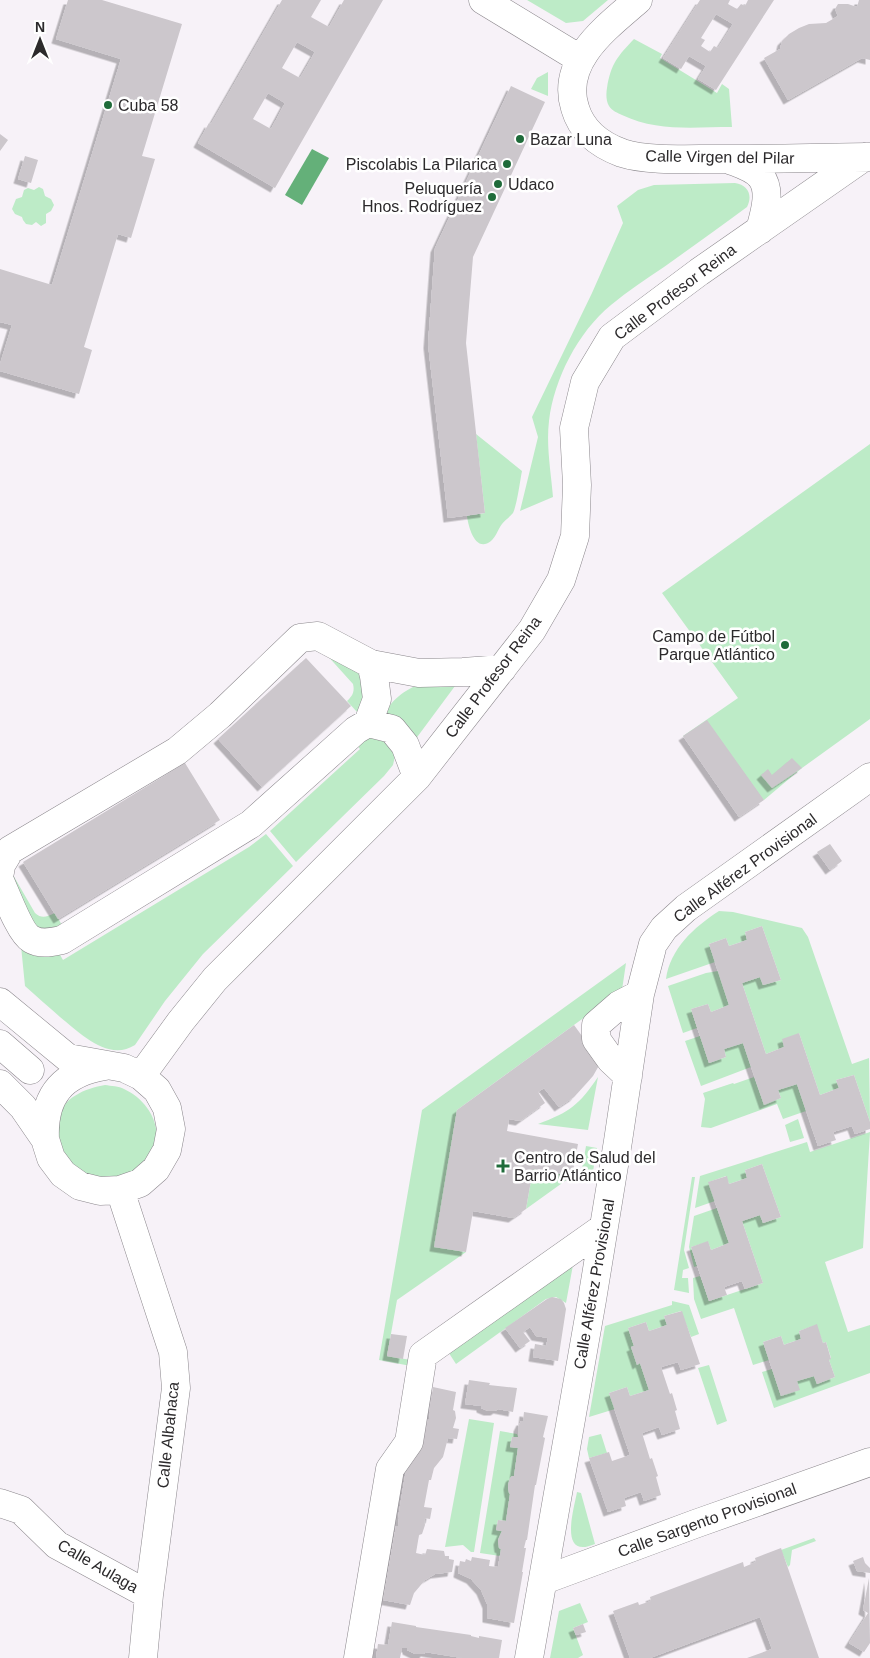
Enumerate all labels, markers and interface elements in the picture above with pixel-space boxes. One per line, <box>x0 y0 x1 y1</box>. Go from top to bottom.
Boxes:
north arrow <box>15 15 65 65</box>
text: N <box>35 19 45 35</box>
place label: Cuba 58 <box>118 97 179 114</box>
marker: Cuba 58 <box>102 99 114 111</box>
place label: Bazar Luna <box>530 131 612 148</box>
marker: Bazar Luna <box>514 133 526 145</box>
street label: Calle Virgen del Pilar <box>645 147 795 167</box>
place label: Piscolabis La Pilarica <box>346 156 497 173</box>
marker: Piscolabis La Pilarica <box>501 158 513 170</box>
place label: Udaco <box>508 176 554 193</box>
marker: Udaco <box>492 178 504 190</box>
place label: Peluquería Hnos. Rodríguez <box>362 180 482 215</box>
marker: Peluquería Hnos. Rodríguez <box>486 191 498 203</box>
street label: Calle Profesor Reina <box>611 241 739 343</box>
street label: Calle Profesor Reina <box>442 613 544 741</box>
place label: Campo de Fútbol Parque Atlántico <box>652 628 775 663</box>
marker: Campo de Fútbol Parque Atlántico <box>779 639 791 651</box>
street label: Calle Alférez Provisional <box>670 810 820 926</box>
place label: Centro de Salud del Barrio Atlántico <box>514 1149 655 1184</box>
marker: Centro de Salud del Barrio Atlántico <box>496 1159 510 1173</box>
street label: Calle Alférez Provisional <box>571 1198 617 1370</box>
street label: Calle Albahaca <box>154 1381 182 1489</box>
street label: Calle Sargento Provisional <box>616 1480 798 1560</box>
street label: Calle Aulaga <box>55 1536 141 1596</box>

